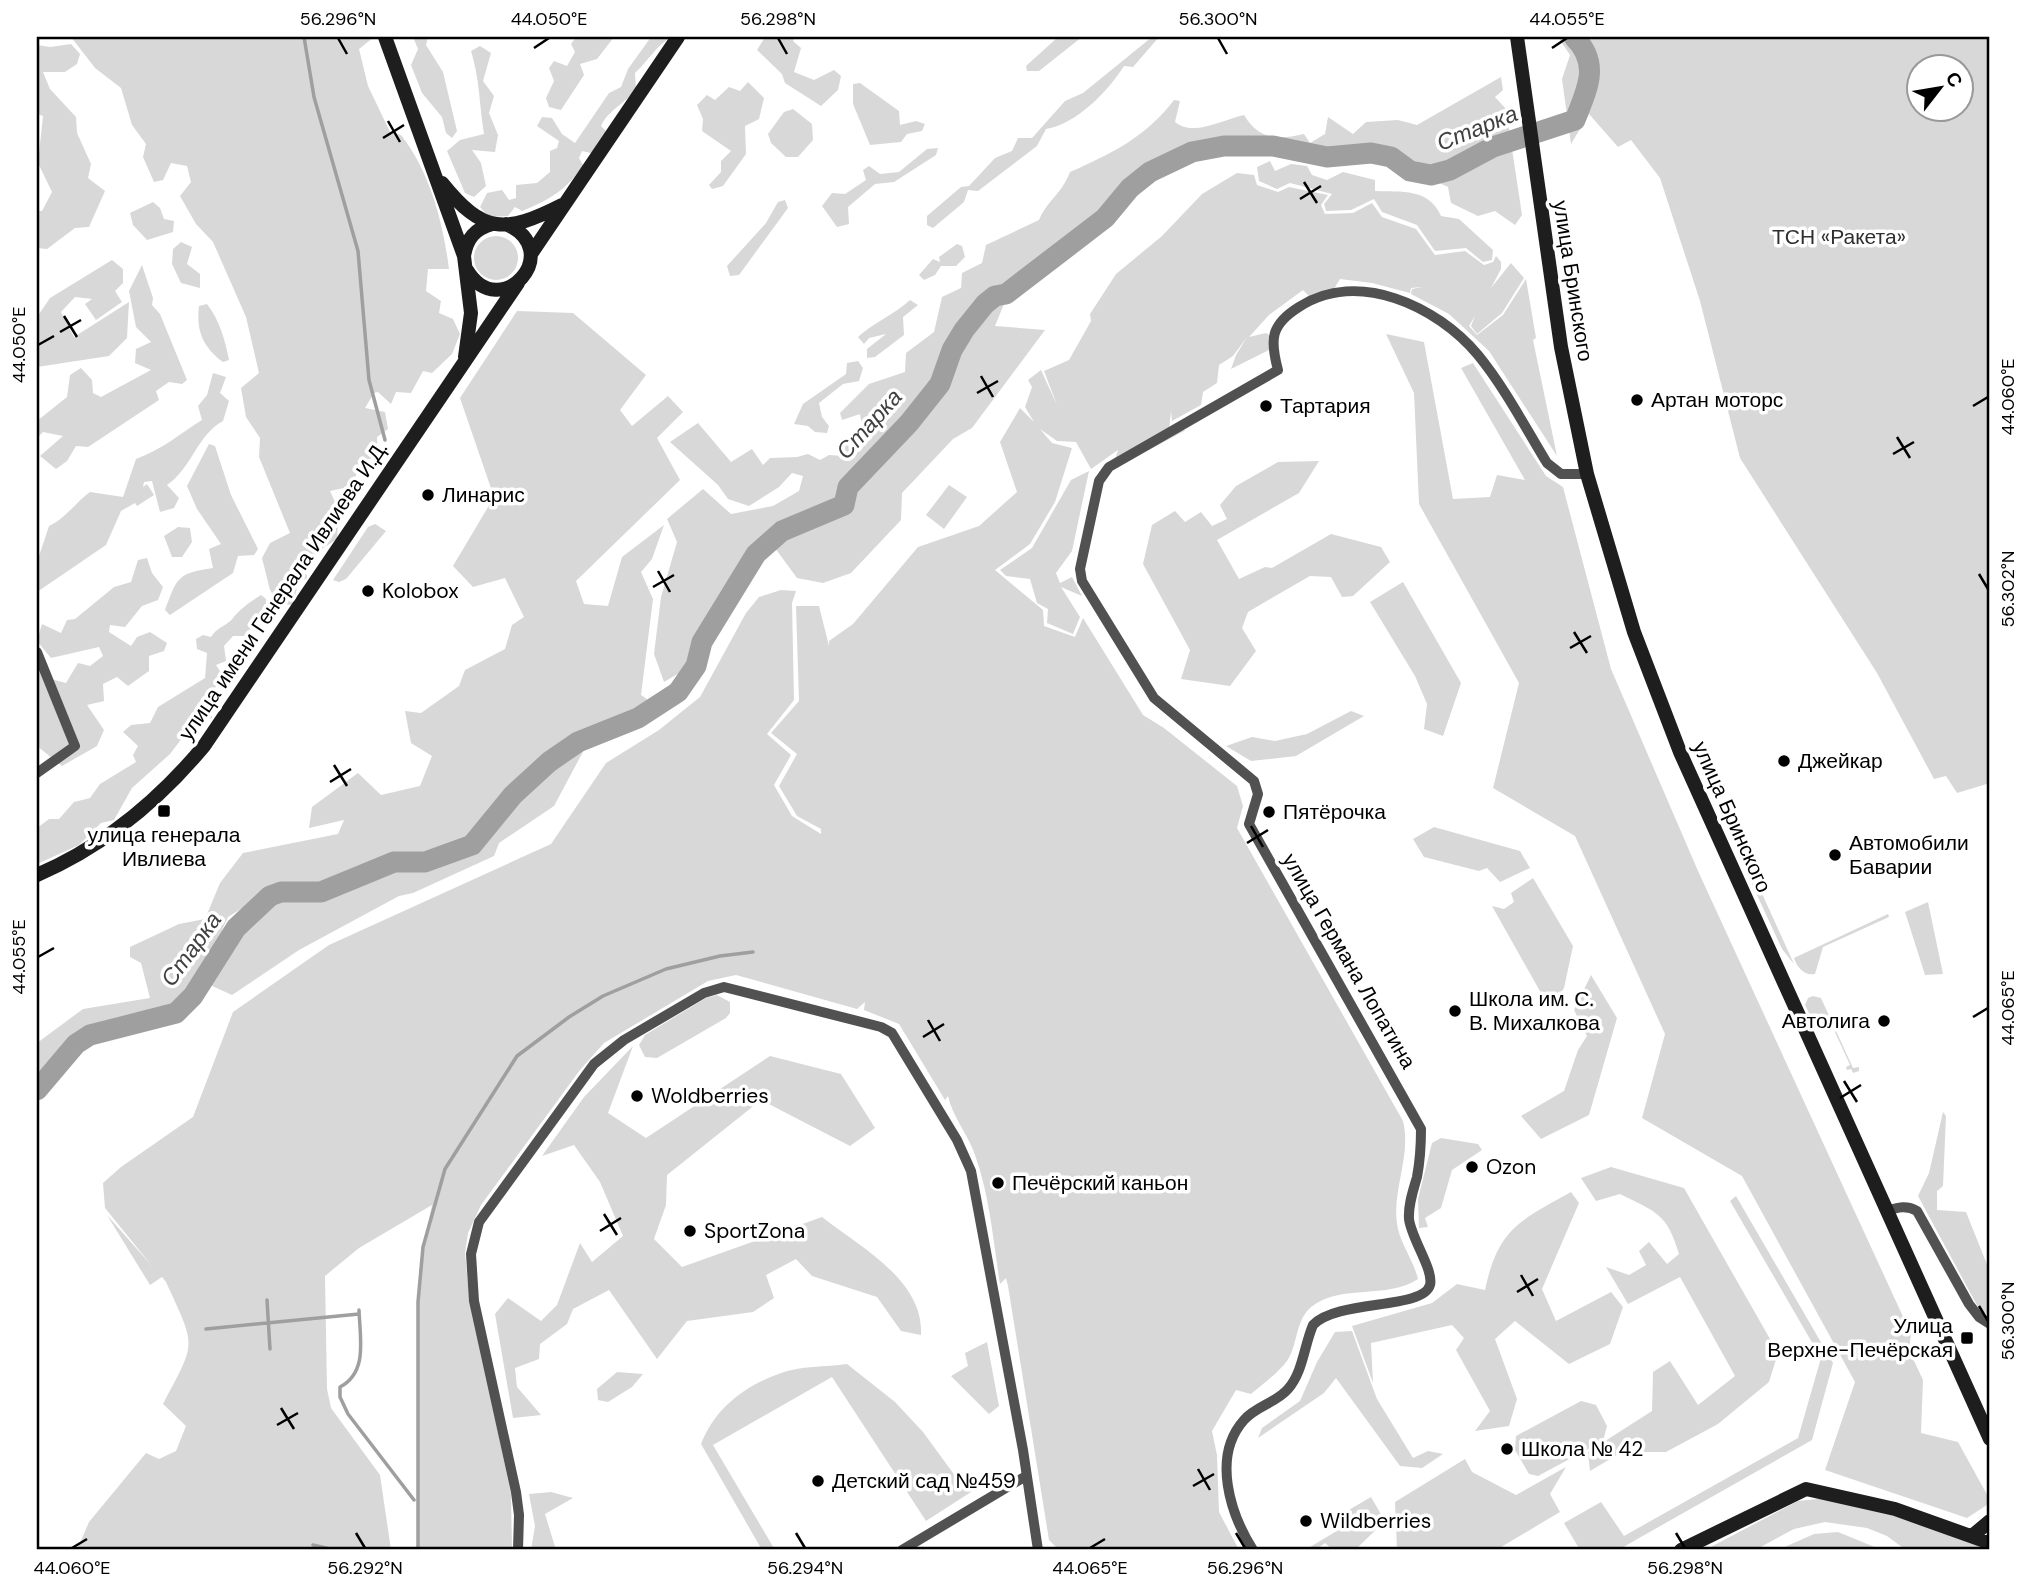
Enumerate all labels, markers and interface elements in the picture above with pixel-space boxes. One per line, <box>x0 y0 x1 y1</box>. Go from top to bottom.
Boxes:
text: 56.296°N <box>300 7 376 31</box>
text: 44.050°E <box>511 7 587 31</box>
text: 56.298°N <box>740 7 816 31</box>
text: 56.300°N <box>1178 7 1258 31</box>
text: 44.055°E <box>1529 7 1605 31</box>
north arrow <box>1904 52 1974 122</box>
text: С <box>1940 67 1969 92</box>
water label: Старка <box>1432 98 1522 158</box>
street label: улица Бринского <box>1546 199 1600 363</box>
park label: ТСН «Ракета» <box>1772 223 1906 251</box>
text: 44.050°E <box>7 307 31 383</box>
text: 44.060°E <box>1996 359 2020 435</box>
water label: Старка <box>829 382 909 466</box>
place label: Артан моторс <box>1651 386 1783 414</box>
place label: Тартария <box>1280 392 1371 420</box>
marker: Артан моторс <box>1629 392 1645 408</box>
marker: Тартария <box>1258 398 1274 414</box>
street label: улица имени Генерала Ивлиева И.Д. <box>172 436 394 746</box>
place label: Линарис <box>442 481 525 509</box>
marker: Линарис <box>420 487 436 503</box>
text: 56.302°N <box>1996 551 2020 627</box>
place label: Kolobox <box>382 577 459 605</box>
marker: Kolobox <box>360 583 376 599</box>
street label: улица Бринского <box>1686 737 1778 897</box>
place label: Джейкар <box>1798 747 1883 775</box>
marker: Джейкар <box>1776 753 1792 769</box>
place label: Пятёрочка <box>1283 798 1386 826</box>
marker: улица генерала Ивлиева <box>156 803 172 819</box>
marker: Пятёрочка <box>1261 804 1277 820</box>
place label: улица генерала Ивлиева <box>88 821 241 873</box>
place label: Автомобили Баварии <box>1849 829 1969 881</box>
marker: Автомобили Баварии <box>1827 847 1843 863</box>
street label: улица Германа Лопатина <box>1276 848 1422 1074</box>
water label: Старка <box>154 906 228 992</box>
text: 44.055°E <box>7 919 31 995</box>
text: 44.065°E <box>1996 970 2020 1046</box>
place label: Школа им. С. В. Михалкова <box>1469 985 1600 1037</box>
marker: Школа им. С. В. Михалкова <box>1447 1003 1463 1019</box>
place label: Автолига <box>1782 1007 1870 1035</box>
marker: Автолига <box>1876 1013 1892 1029</box>
place label: Woldberries <box>651 1082 769 1110</box>
marker: Woldberries <box>629 1088 645 1104</box>
place label: Ozon <box>1486 1153 1536 1181</box>
marker: Ozon <box>1464 1159 1480 1175</box>
place label: Печёрский каньон <box>1012 1169 1188 1197</box>
marker: Печёрский каньон <box>990 1175 1006 1191</box>
place label: SportZona <box>704 1217 805 1245</box>
marker: SportZona <box>682 1223 698 1239</box>
text: 56.300°N <box>1996 1281 2020 1361</box>
place label: Улица Верхне-Печёрская <box>1767 1312 1953 1364</box>
marker: Улица Верхне-Печёрская <box>1959 1330 1975 1346</box>
place label: Школа № 42 <box>1521 1435 1643 1463</box>
marker: Школа № 42 <box>1499 1441 1515 1457</box>
place label: Детский сад №459 <box>832 1467 1016 1495</box>
marker: Детский сад №459 <box>810 1473 826 1489</box>
place label: Wildberries <box>1320 1507 1431 1535</box>
marker: Wildberries <box>1298 1513 1314 1529</box>
text: 44.060°E <box>34 1556 110 1580</box>
text: 56.292°N <box>327 1556 403 1580</box>
text: 56.294°N <box>767 1556 843 1580</box>
text: 44.065°E <box>1052 1556 1128 1580</box>
text: 56.296°N <box>1207 1556 1283 1580</box>
text: 56.298°N <box>1647 1556 1723 1580</box>

